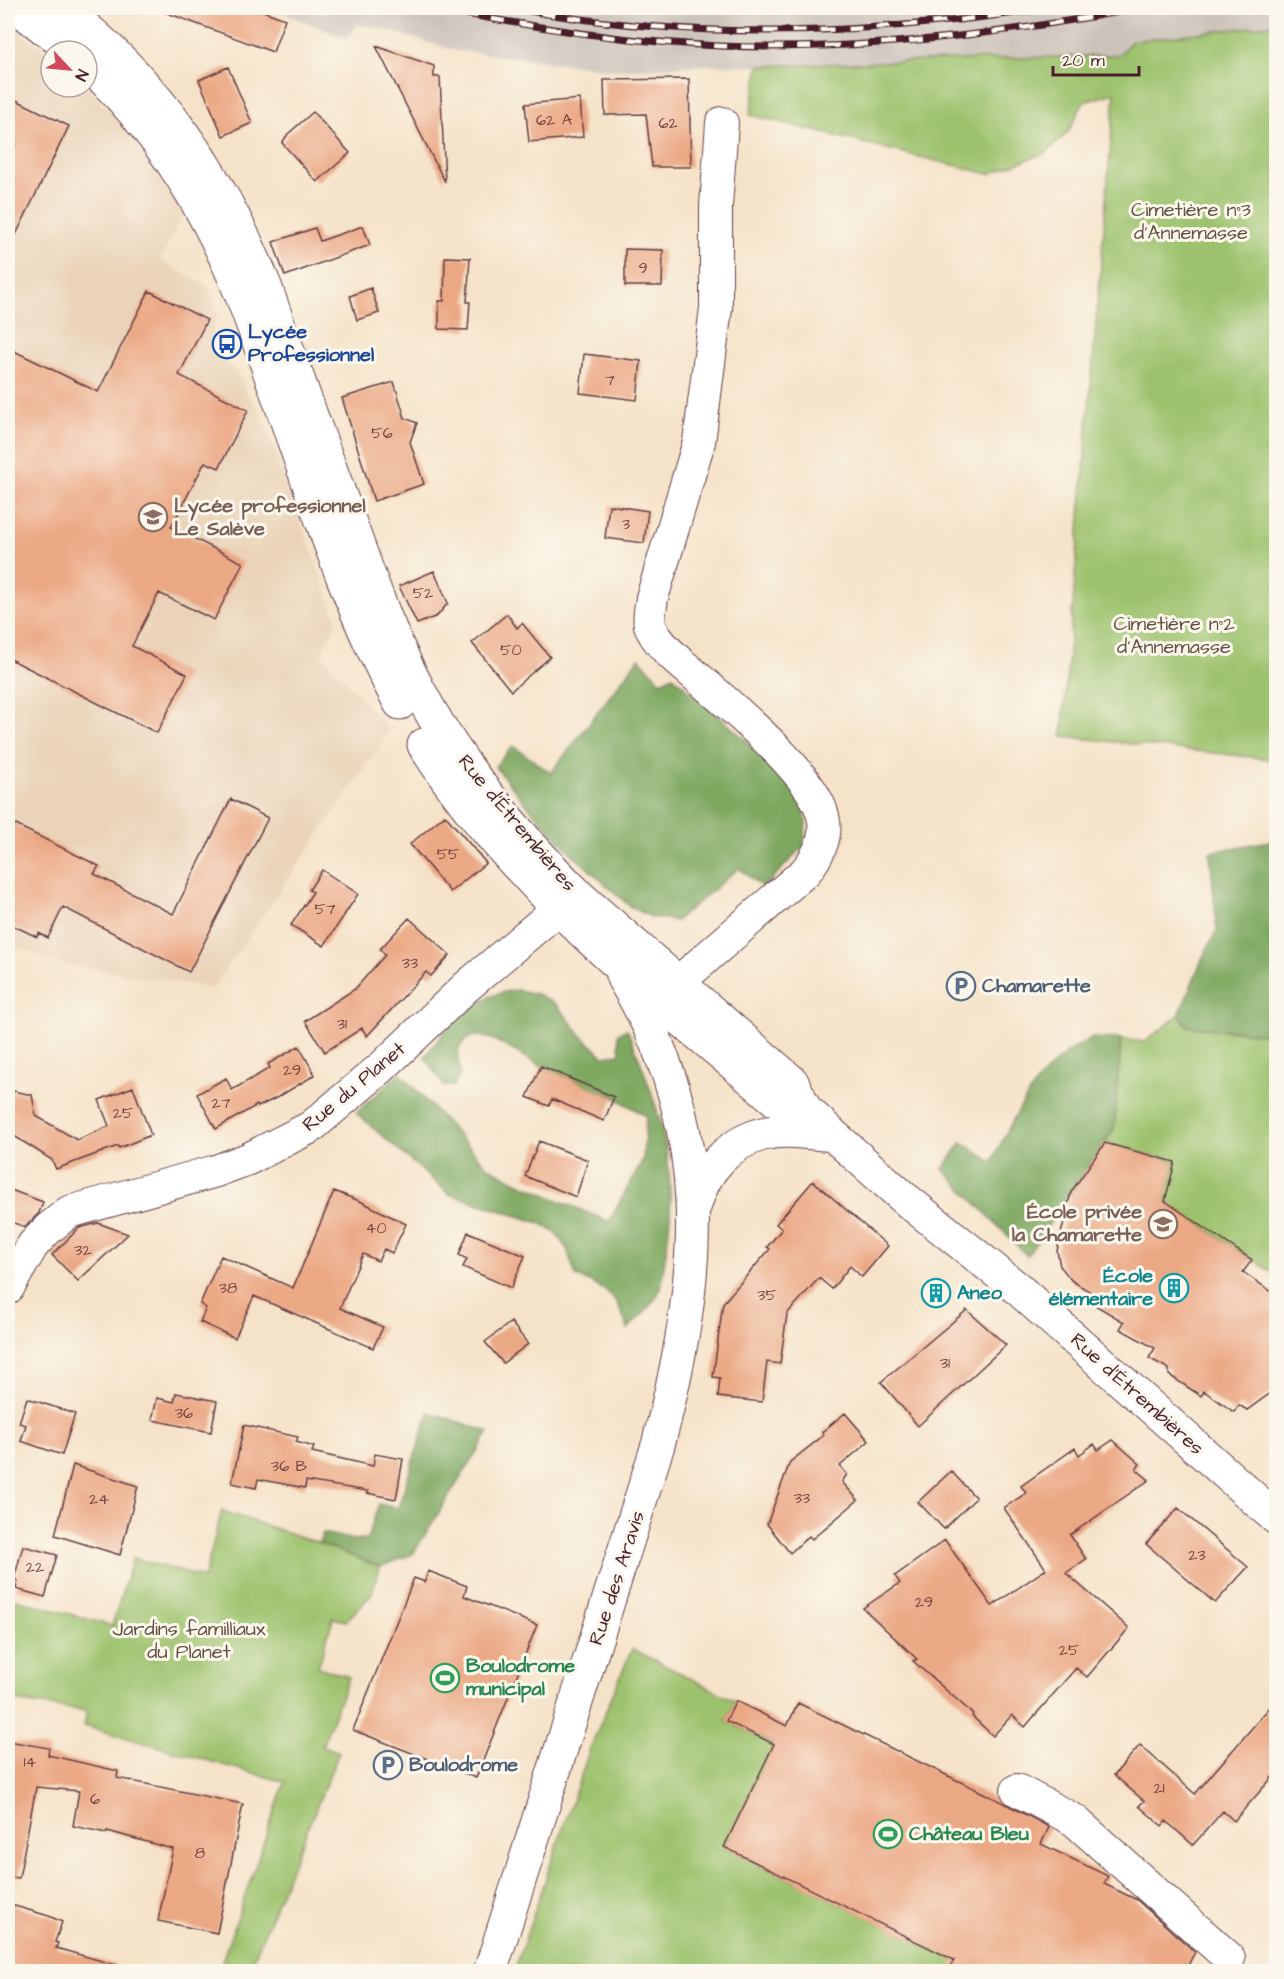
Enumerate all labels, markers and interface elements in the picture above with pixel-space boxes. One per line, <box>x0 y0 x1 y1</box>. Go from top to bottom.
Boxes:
north arrow <box>39 39 99 99</box>
scale bar <box>1053 39 1138 77</box>
text: 20 m <box>1062 48 1105 73</box>
text: N <box>69 66 94 84</box>
house number: 62 A <box>536 109 572 131</box>
house number: 62 <box>658 112 678 134</box>
park label: Cimetière n°3 d'Annemasse <box>1131 196 1251 247</box>
house number: 9 <box>638 257 648 279</box>
place label: Lycée Professionnel <box>248 318 374 369</box>
bus stop icon: Lycée Professionnel <box>211 328 243 360</box>
house number: 7 <box>605 369 615 391</box>
house number: 56 <box>371 422 393 444</box>
place label: Lycée professionnel Le Salève <box>174 492 366 543</box>
school or university icon: Lycée professionnel Le Salève <box>137 501 169 533</box>
house number: 3 <box>622 513 630 535</box>
house number: 52 <box>413 582 433 604</box>
park label: Cimetière n°2 d'Annemasse <box>1113 610 1235 661</box>
house number: 50 <box>500 639 522 661</box>
street label: Rue d'Étrembières <box>451 748 583 898</box>
house number: 55 <box>437 843 460 865</box>
house number: 57 <box>314 898 336 920</box>
house number: 33 <box>402 952 418 974</box>
parking icon: Chamarette <box>945 970 977 1002</box>
place label: Chamarette <box>982 972 1091 1000</box>
house number: 31 <box>337 1013 347 1035</box>
street label: Rue du Planet <box>296 1036 412 1138</box>
house number: 29 <box>283 1059 301 1081</box>
house number: 27 <box>212 1092 231 1114</box>
house number: 25 <box>113 1102 134 1124</box>
place label: École privée la Chamarette <box>1012 1198 1142 1249</box>
school or university icon: École privée la Chamarette <box>1147 1208 1179 1240</box>
house number: 40 <box>366 1217 386 1239</box>
house number: 32 <box>74 1239 92 1261</box>
place label: École élémentaire <box>1049 1262 1153 1313</box>
building icon: École élémentaire <box>1158 1272 1190 1304</box>
house number: 38 <box>219 1277 237 1299</box>
building icon: Aneo <box>920 1277 952 1309</box>
place label: Aneo <box>957 1279 1003 1307</box>
house number: 35 <box>757 1284 777 1306</box>
street label: Rue d'Étrembières <box>1064 1326 1210 1462</box>
house number: 31 <box>940 1352 950 1374</box>
house number: 36 <box>175 1402 193 1424</box>
house number: 36 B <box>271 1455 308 1477</box>
house number: 33 <box>794 1487 810 1509</box>
house number: 24 <box>89 1488 109 1510</box>
street label: Rue des Aravis <box>582 1507 652 1649</box>
house number: 23 <box>1188 1544 1206 1566</box>
house number: 22 <box>26 1556 44 1578</box>
house number: 29 <box>915 1591 933 1613</box>
park label: Jardins familliaux du Planet <box>113 1615 266 1666</box>
house number: 25 <box>1059 1639 1080 1661</box>
place label: Boulodrome municipal <box>466 1652 575 1703</box>
sports icon: Boulodrome municipal <box>429 1662 461 1694</box>
parking icon: Boulodrome <box>372 1749 404 1781</box>
house number: 14 <box>24 1751 37 1773</box>
place label: Boulodrome <box>409 1751 518 1779</box>
house number: 21 <box>1153 1777 1165 1799</box>
house number: 6 <box>90 1788 100 1810</box>
sports icon: Château Bleu <box>872 1818 904 1850</box>
place label: Château Bleu <box>909 1820 1029 1848</box>
house number: 8 <box>195 1842 205 1864</box>

